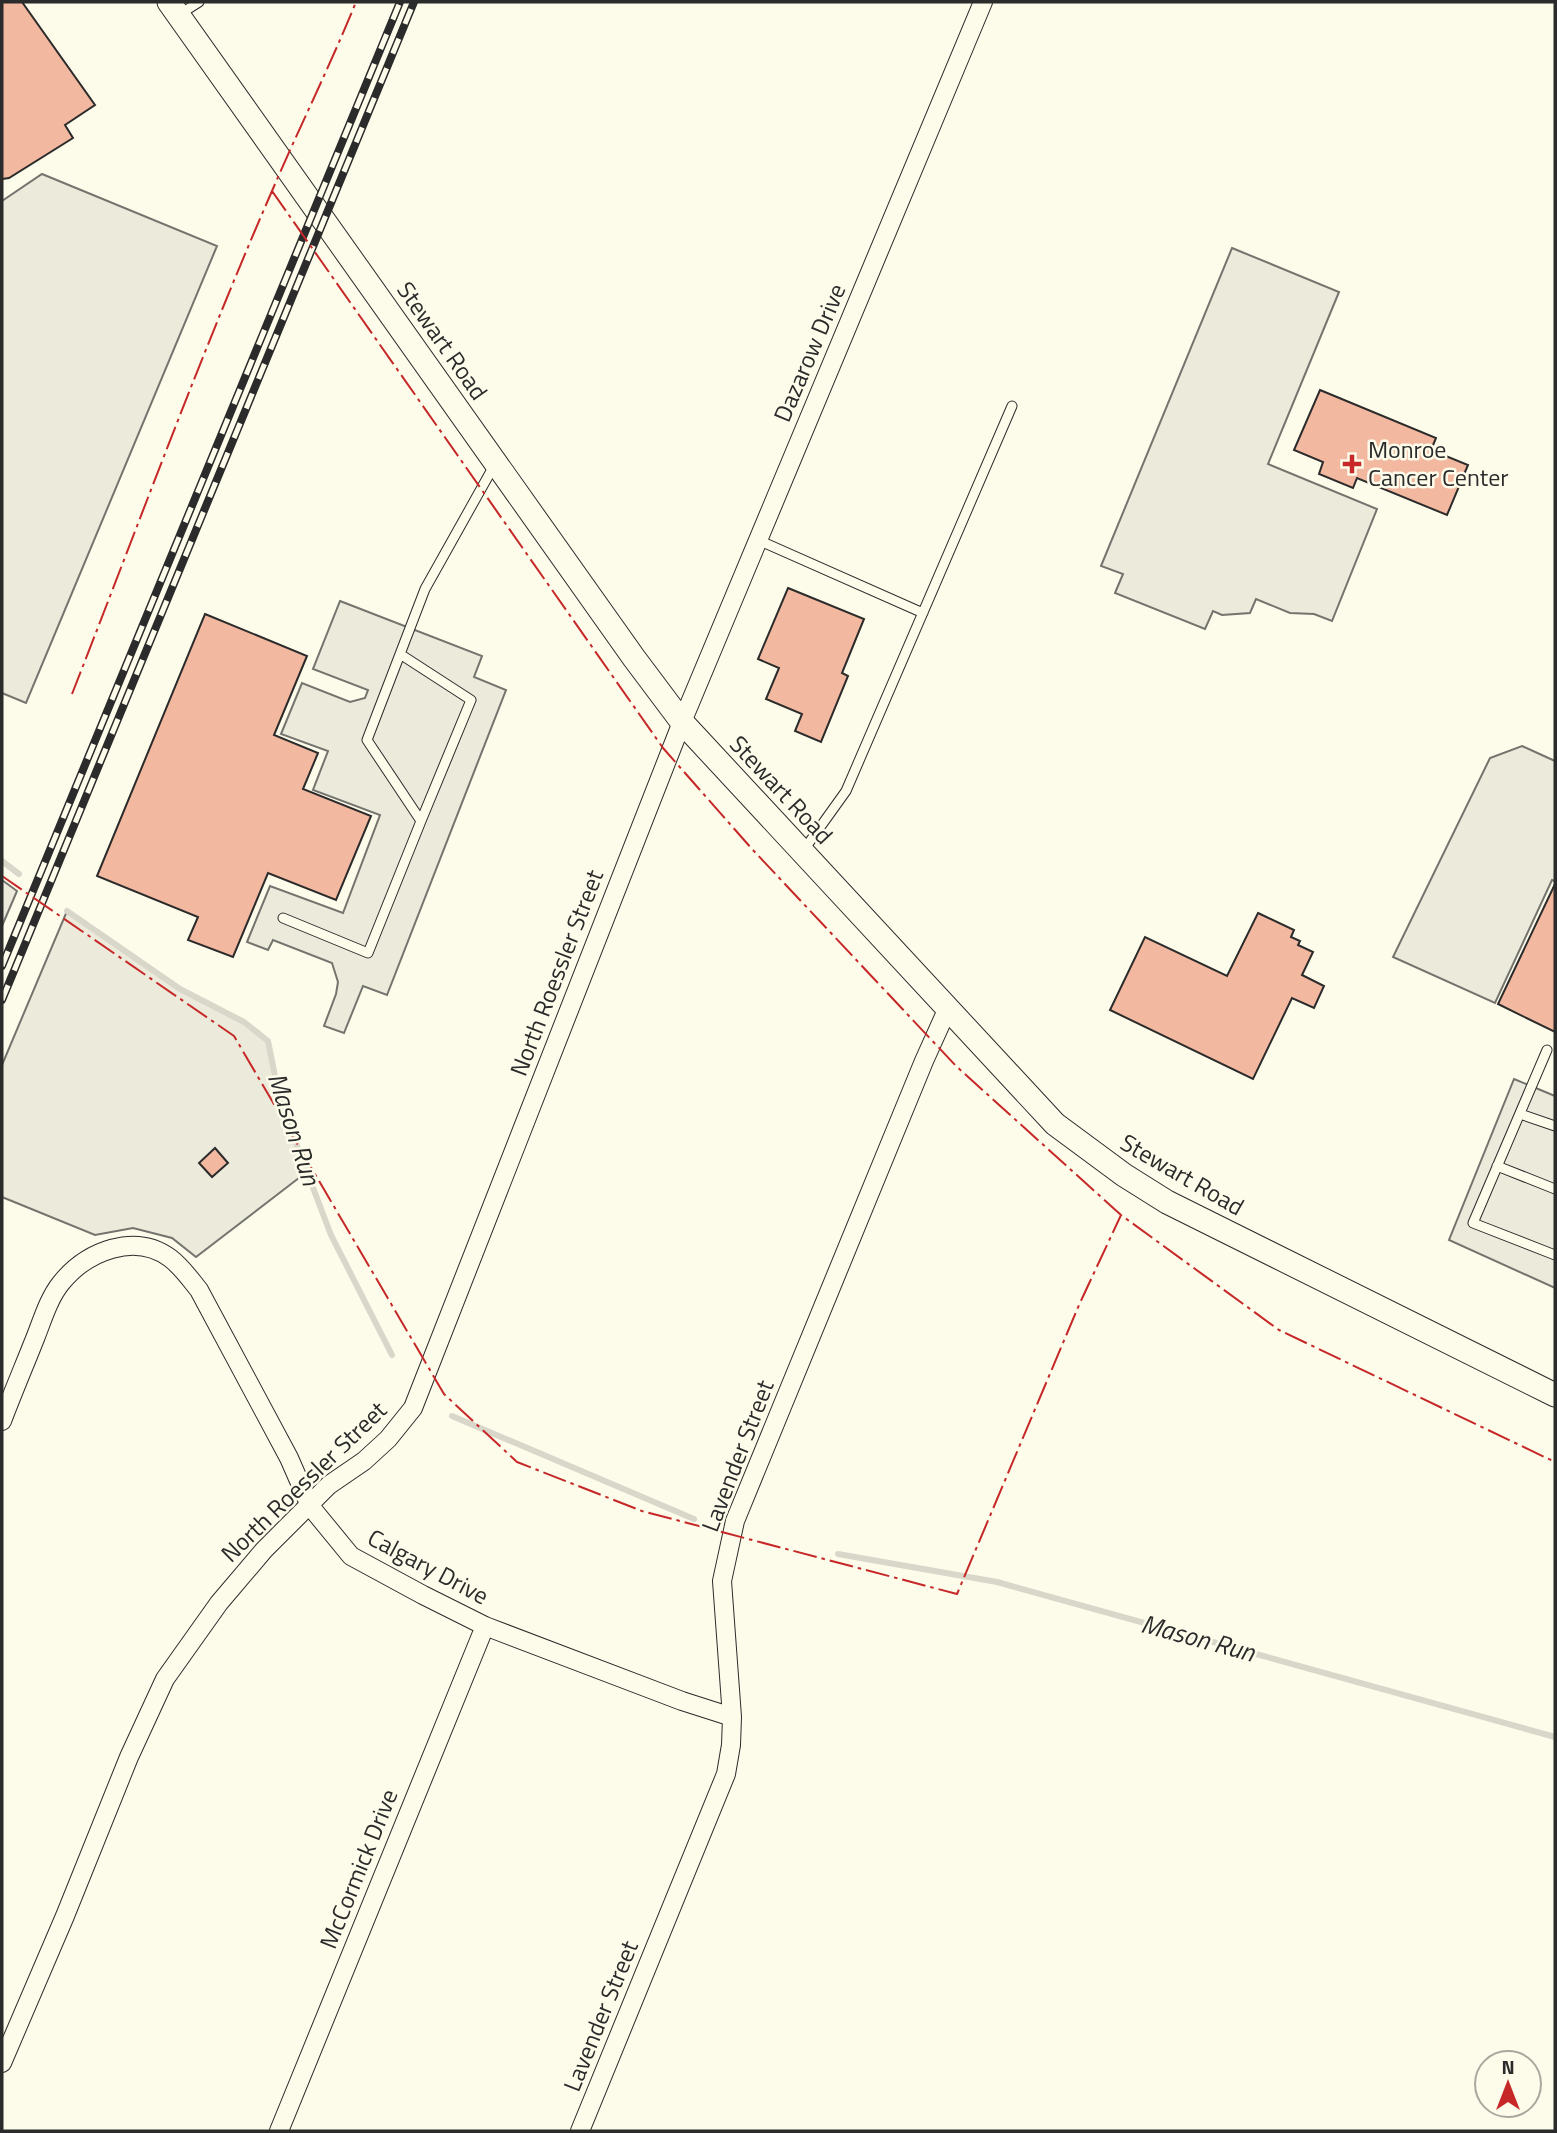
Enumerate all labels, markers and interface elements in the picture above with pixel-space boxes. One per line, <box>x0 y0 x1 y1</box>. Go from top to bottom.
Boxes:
street label: Stewart Road <box>389 274 497 407</box>
street label: Dazarow Drive <box>764 278 854 427</box>
place label: Monroe Cancer Center <box>1368 431 1509 495</box>
marker: Monroe Cancer Center <box>1342 454 1362 474</box>
street label: Stewart Road <box>722 727 842 852</box>
street label: North Roessler Street <box>500 864 612 1081</box>
water label: Mason Run <box>258 1067 331 1191</box>
street label: Stewart Road <box>1114 1124 1251 1224</box>
street label: Lavender Street <box>692 1374 783 1537</box>
street label: North Roessler Street <box>212 1392 395 1570</box>
street label: Calgary Drive <box>361 1519 495 1613</box>
water label: Mason Run <box>1137 1604 1260 1672</box>
street label: McCormick Drive <box>310 1783 406 1954</box>
street label: Lavender Street <box>553 1934 647 2097</box>
north arrow <box>1473 2049 1543 2119</box>
text: N <box>1501 2052 1515 2081</box>

